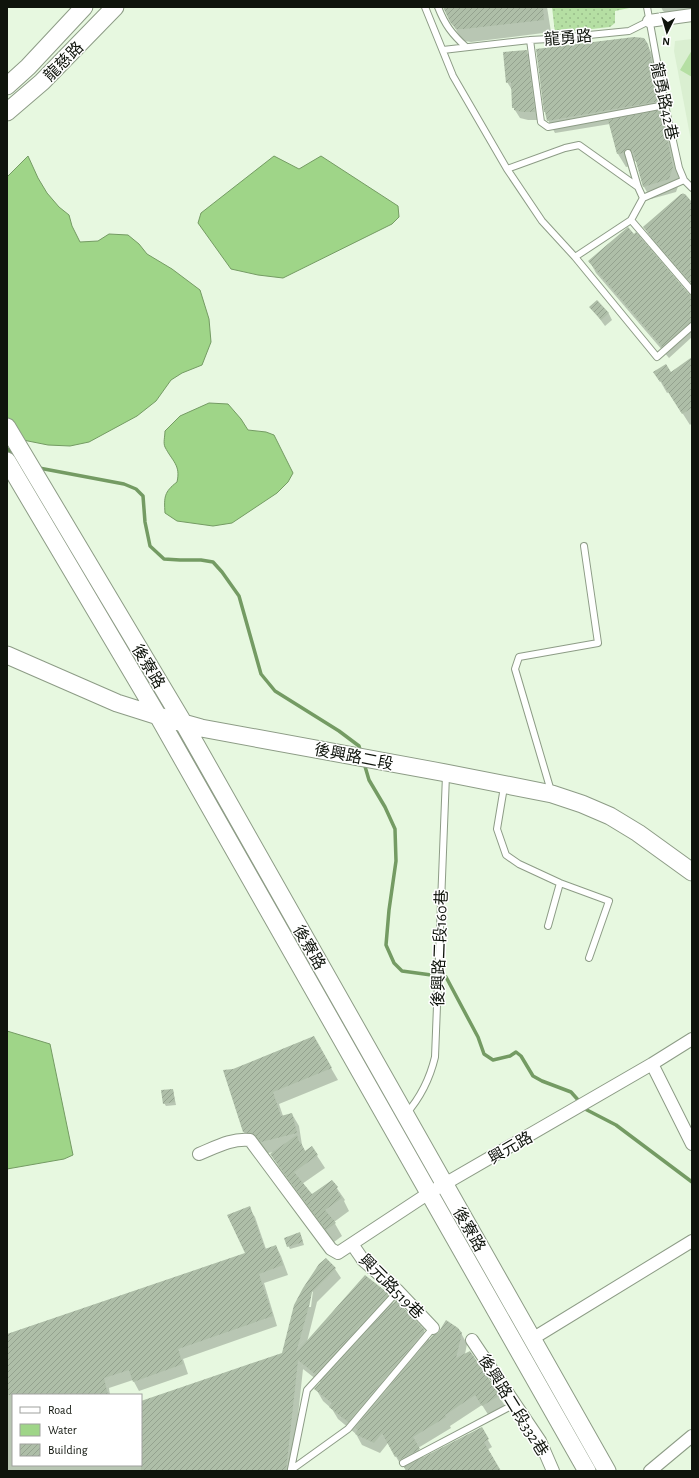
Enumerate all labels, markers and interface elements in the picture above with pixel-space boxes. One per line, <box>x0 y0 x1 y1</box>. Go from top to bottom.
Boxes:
north arrow <box>647 12 687 52</box>
street label: 龍勇路 <box>543 27 593 48</box>
text: N <box>662 36 670 47</box>
street label: 龍慈路 <box>40 38 86 84</box>
street label: 龍勇路42巷 <box>648 61 681 142</box>
street label: 後寮路 <box>129 641 168 691</box>
street label: 後興路二段 <box>313 741 395 772</box>
street label: 後興路二段160巷 <box>429 889 450 1007</box>
street label: 後寮路 <box>290 922 329 972</box>
street label: 興元路 <box>485 1128 535 1167</box>
street label: 後寮路 <box>450 1204 489 1254</box>
street label: 興元路519巷 <box>356 1251 427 1322</box>
street label: 後興路二段332巷 <box>476 1351 552 1459</box>
legend <box>12 1394 142 1466</box>
text: Road <box>48 1404 72 1416</box>
text: Water <box>48 1424 77 1436</box>
text: Building <box>48 1444 88 1456</box>

